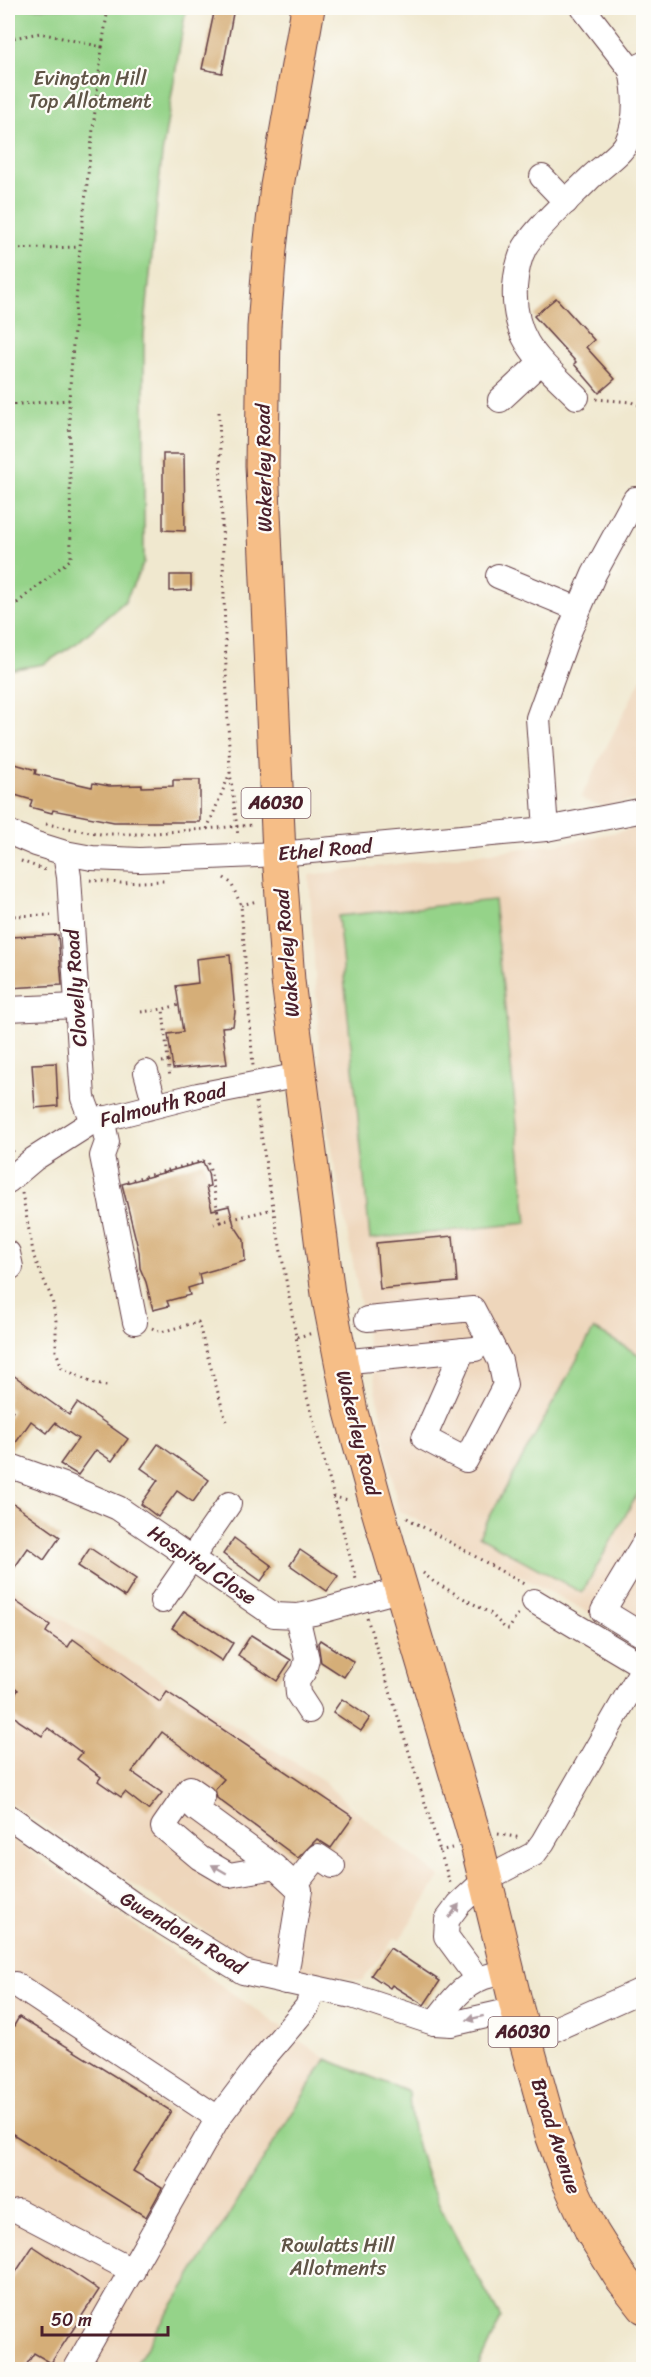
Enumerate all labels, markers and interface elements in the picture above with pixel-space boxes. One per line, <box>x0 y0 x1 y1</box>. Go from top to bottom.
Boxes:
park label: Evington Hill Top Allotment <box>28 61 152 119</box>
street label: Wakerley Road <box>245 402 283 532</box>
road number: A6030 <box>242 788 310 818</box>
street label: Ethel Road <box>276 828 375 872</box>
street label: Wakerley Road <box>264 886 310 1018</box>
street label: Clovelly Road <box>54 927 98 1048</box>
street label: Falmouth Road <box>96 1072 231 1138</box>
street label: Wakerley Road <box>325 1366 391 1501</box>
street label: Hospital Close <box>140 1515 264 1615</box>
one-way arrow <box>210 1864 227 1874</box>
street label: Gwendolen Road <box>113 1881 254 1985</box>
one-way arrow <box>448 1903 460 1919</box>
one-way arrow <box>466 2013 484 2023</box>
road number: A6030 <box>488 2017 558 2047</box>
street label: Broad Avenue <box>521 2073 591 2199</box>
park label: Rowlatts Hill Allotments <box>282 2228 396 2286</box>
scale bar <box>42 2299 168 2337</box>
text: 50 m <box>51 2304 92 2336</box>

